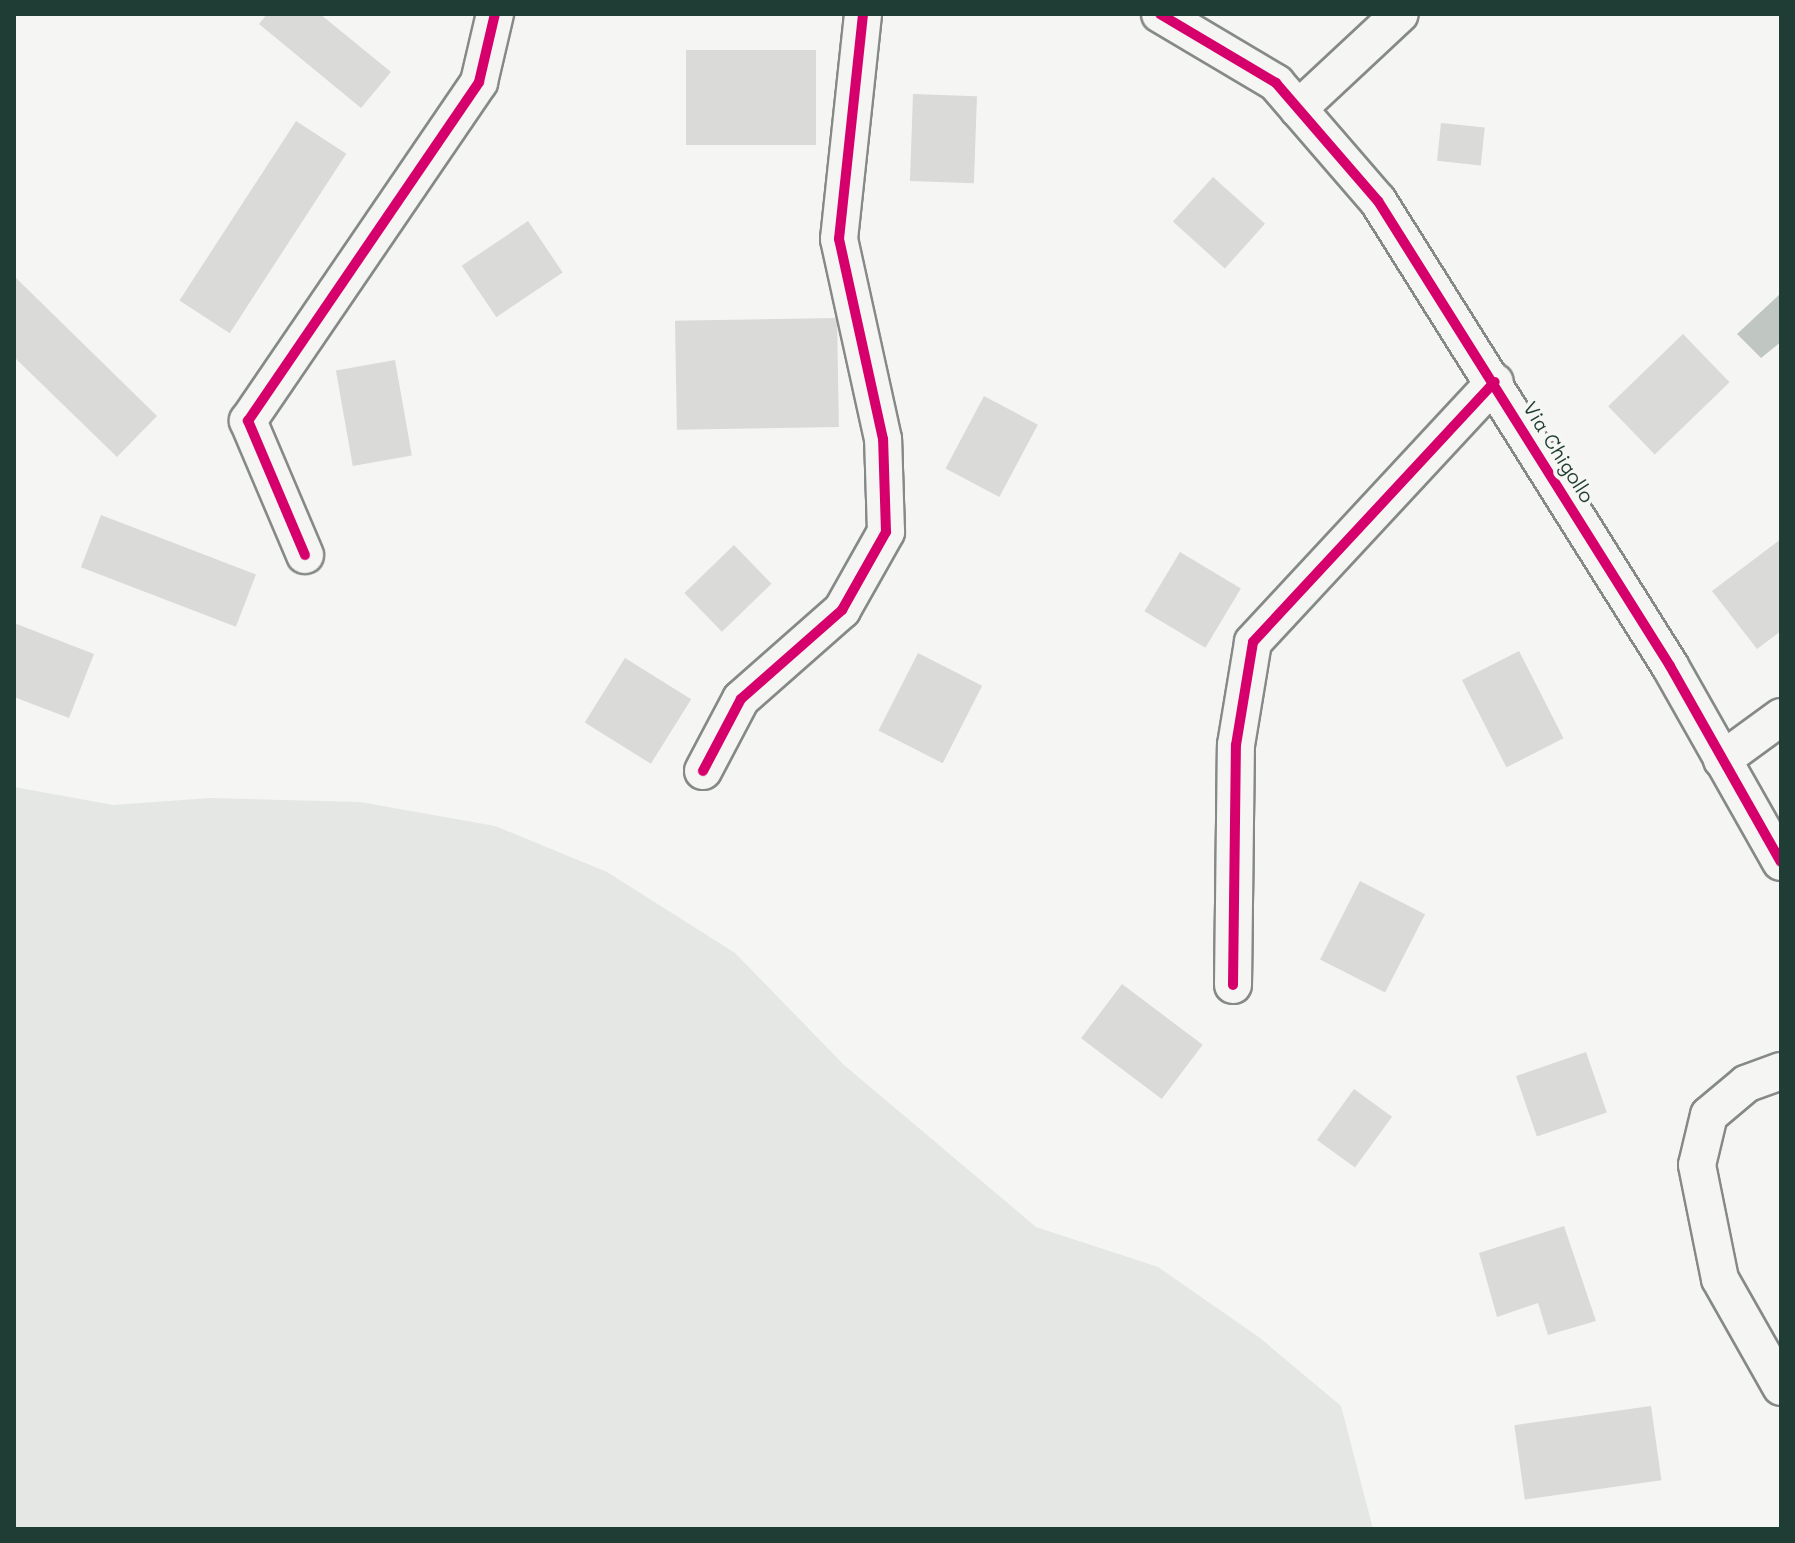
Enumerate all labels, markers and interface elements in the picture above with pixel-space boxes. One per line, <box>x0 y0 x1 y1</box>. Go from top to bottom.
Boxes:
street label: Via Chigollo <box>1518 397 1600 507</box>

